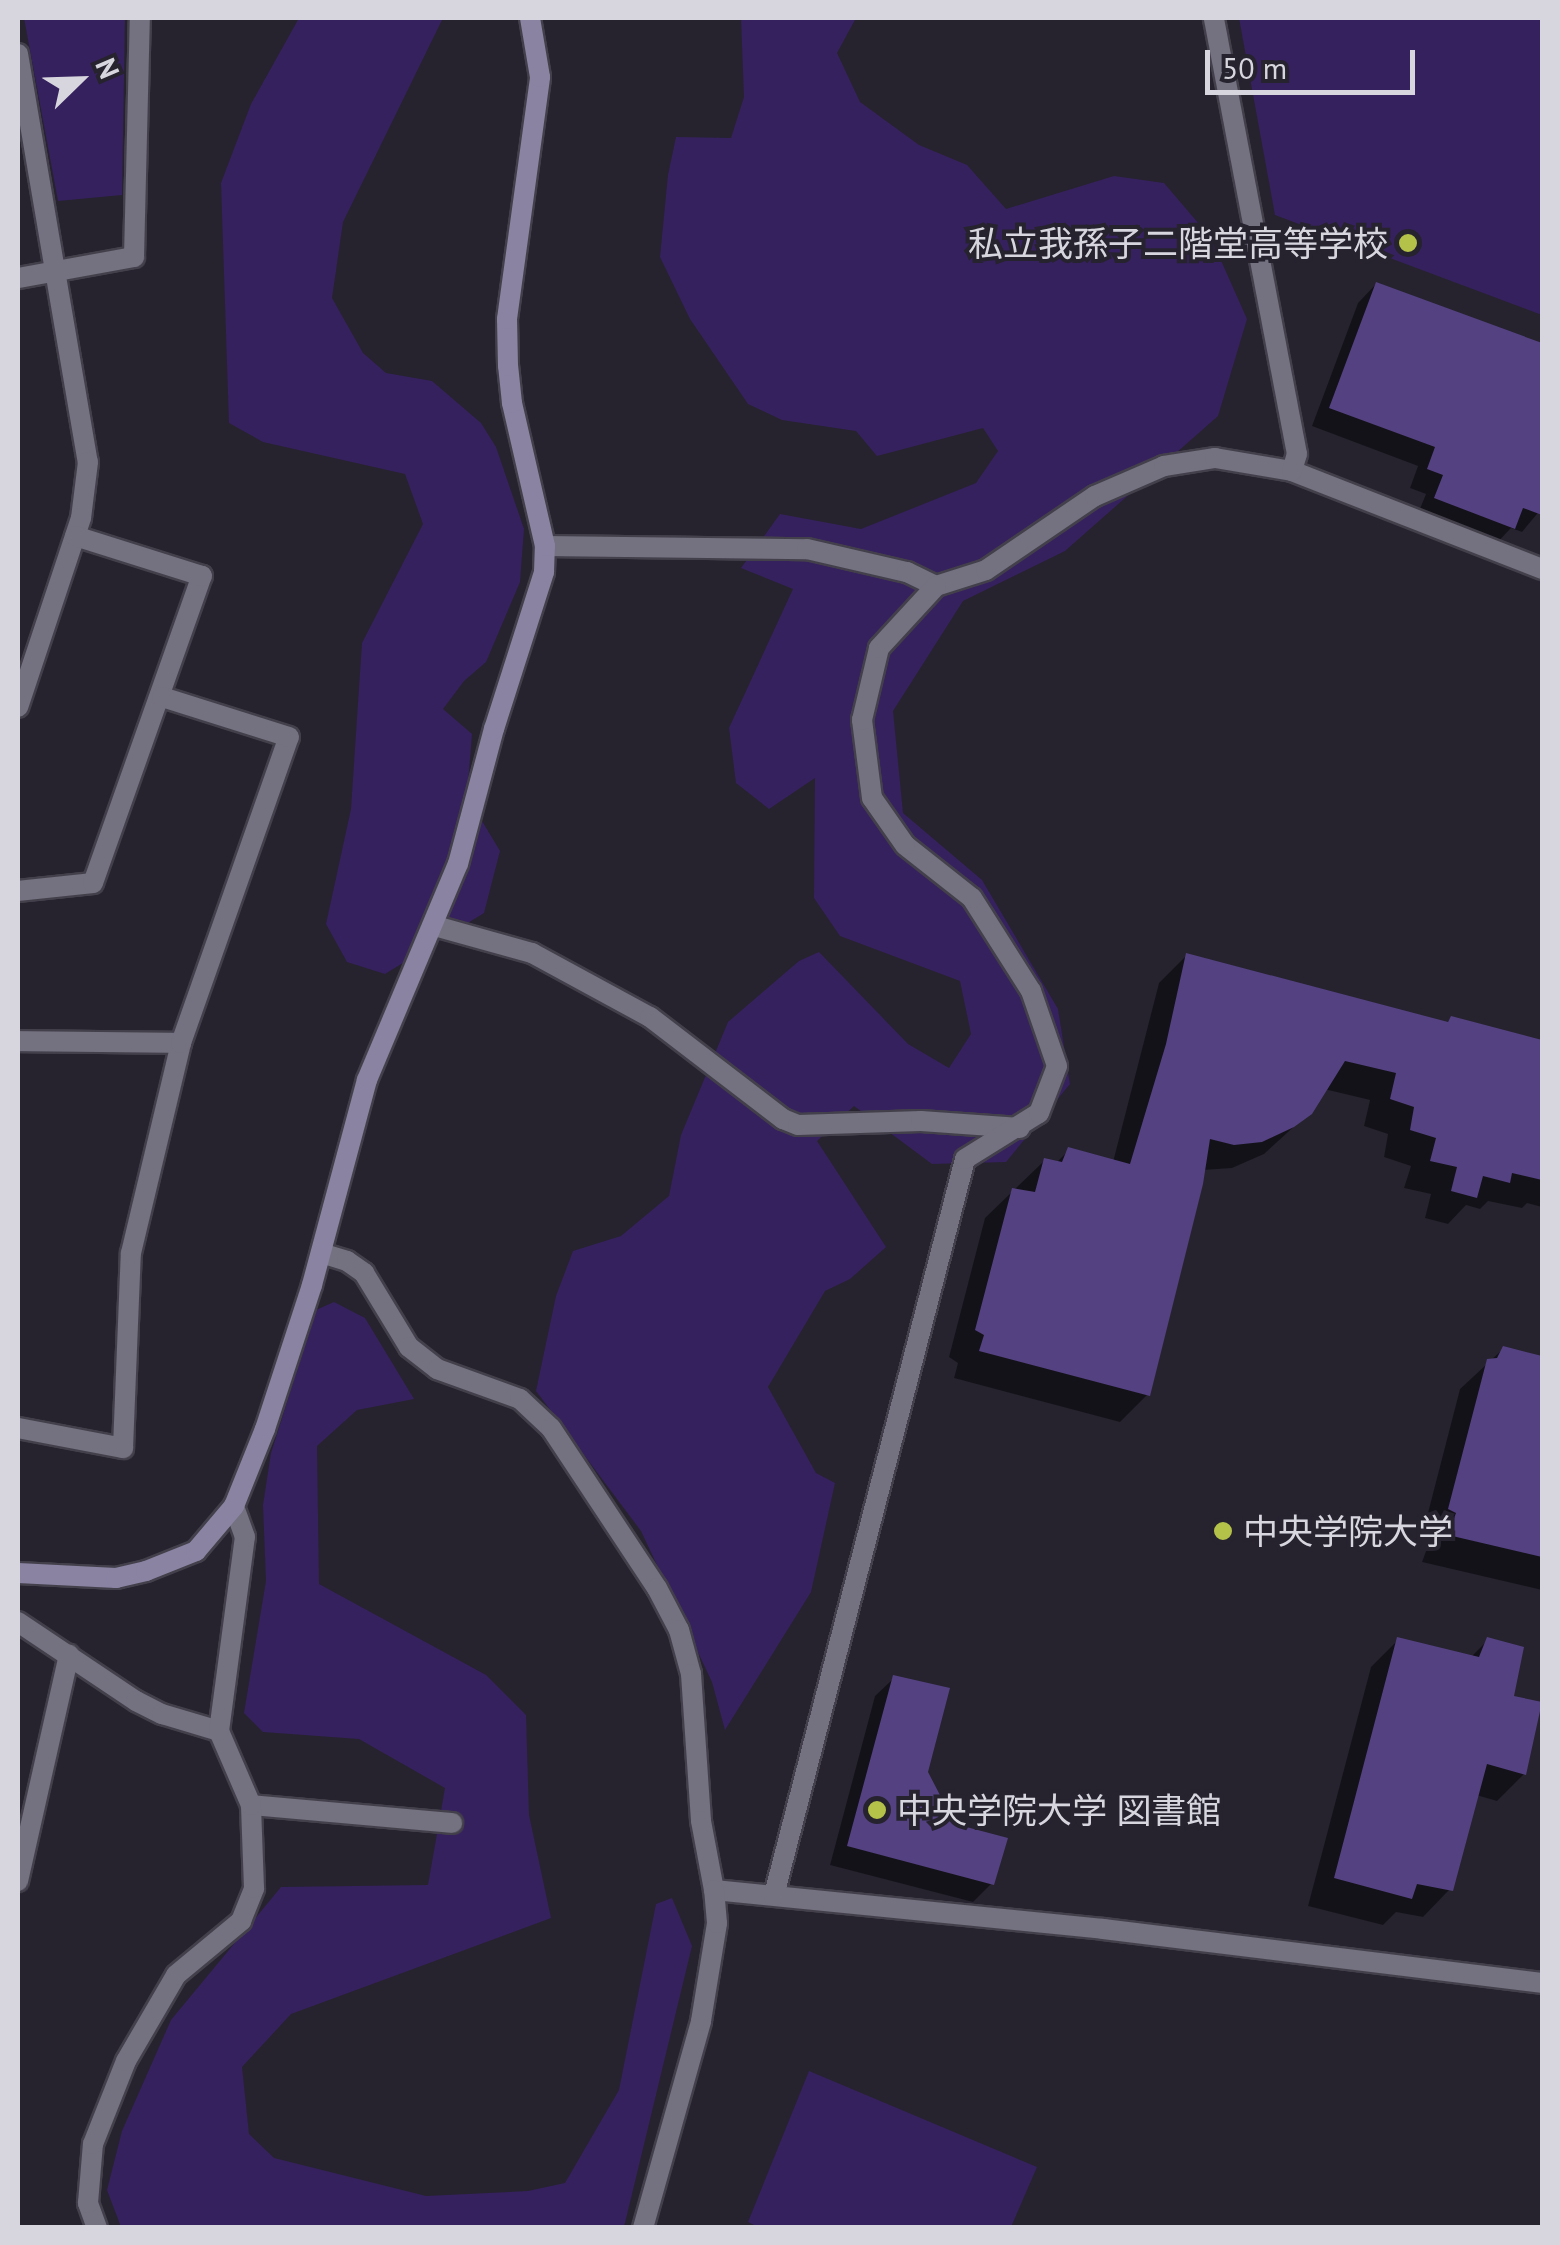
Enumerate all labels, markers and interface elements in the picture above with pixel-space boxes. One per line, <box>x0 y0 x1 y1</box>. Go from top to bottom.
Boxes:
north arrow <box>30 30 130 130</box>
scale bar <box>1210 30 1420 92</box>
text: 50 m <box>1222 48 1287 87</box>
text: N <box>87 52 129 84</box>
place label: 私立我孫子二階堂高等学校 <box>968 222 1388 264</box>
marker: 私立我孫子二階堂高等学校 <box>1397 232 1419 254</box>
place label: 中央学院大学 <box>1243 1510 1453 1552</box>
marker: 中央学院大学 <box>1212 1520 1234 1542</box>
place label: 中央学院大学 図書館 <box>897 1789 1221 1831</box>
marker: 中央学院大学 図書館 <box>866 1799 888 1821</box>

